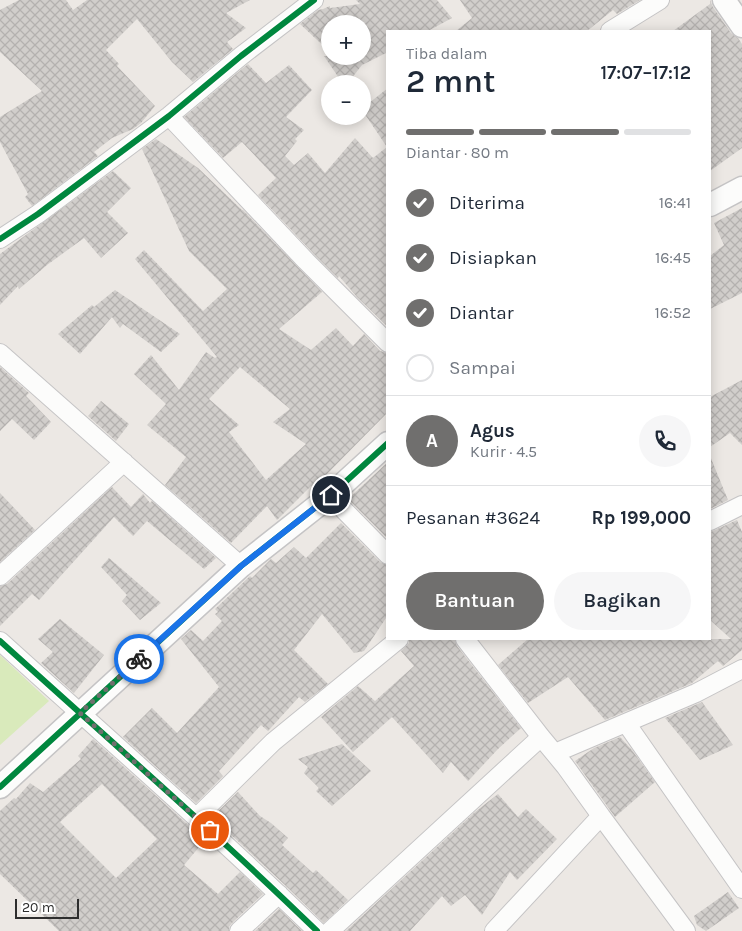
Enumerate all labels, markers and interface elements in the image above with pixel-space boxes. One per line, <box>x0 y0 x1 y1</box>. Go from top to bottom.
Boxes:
map controls <box>321 15 371 125</box>
button: + <box>321 15 371 65</box>
text: Tiba dalam <box>406 44 487 63</box>
text: 17:07–17:12 <box>600 62 691 84</box>
text: 2 mnt <box>406 63 496 100</box>
button: − <box>321 75 371 125</box>
text: Diantar · 80 m <box>406 143 509 162</box>
icon: check <box>406 189 434 217</box>
text: Diterima <box>449 192 525 214</box>
text: 16:41 <box>659 193 691 212</box>
icon: check <box>406 244 434 272</box>
text: Disiapkan <box>449 247 537 269</box>
text: 16:45 <box>655 248 691 267</box>
icon: check <box>406 299 434 327</box>
text: Diantar <box>449 302 514 324</box>
text: 16:52 <box>655 303 691 322</box>
text: Sampai <box>449 357 516 379</box>
button: phone <box>639 415 691 467</box>
text: Agus <box>470 420 515 442</box>
text: A <box>426 430 438 452</box>
text: Kurir · 4.5 <box>470 442 537 461</box>
pin <box>310 474 352 516</box>
icon: home <box>317 481 345 509</box>
text: Pesanan #3624 <box>406 507 540 529</box>
text: Rp 199,000 <box>592 507 691 529</box>
button: Bantuan <box>406 572 544 630</box>
button: Bagikan <box>554 572 691 630</box>
courier <box>114 634 164 684</box>
icon: bike <box>125 645 153 673</box>
pin <box>189 809 231 851</box>
icon: bag <box>196 816 224 844</box>
scale bar <box>15 896 79 919</box>
text: 20 m <box>22 899 55 916</box>

